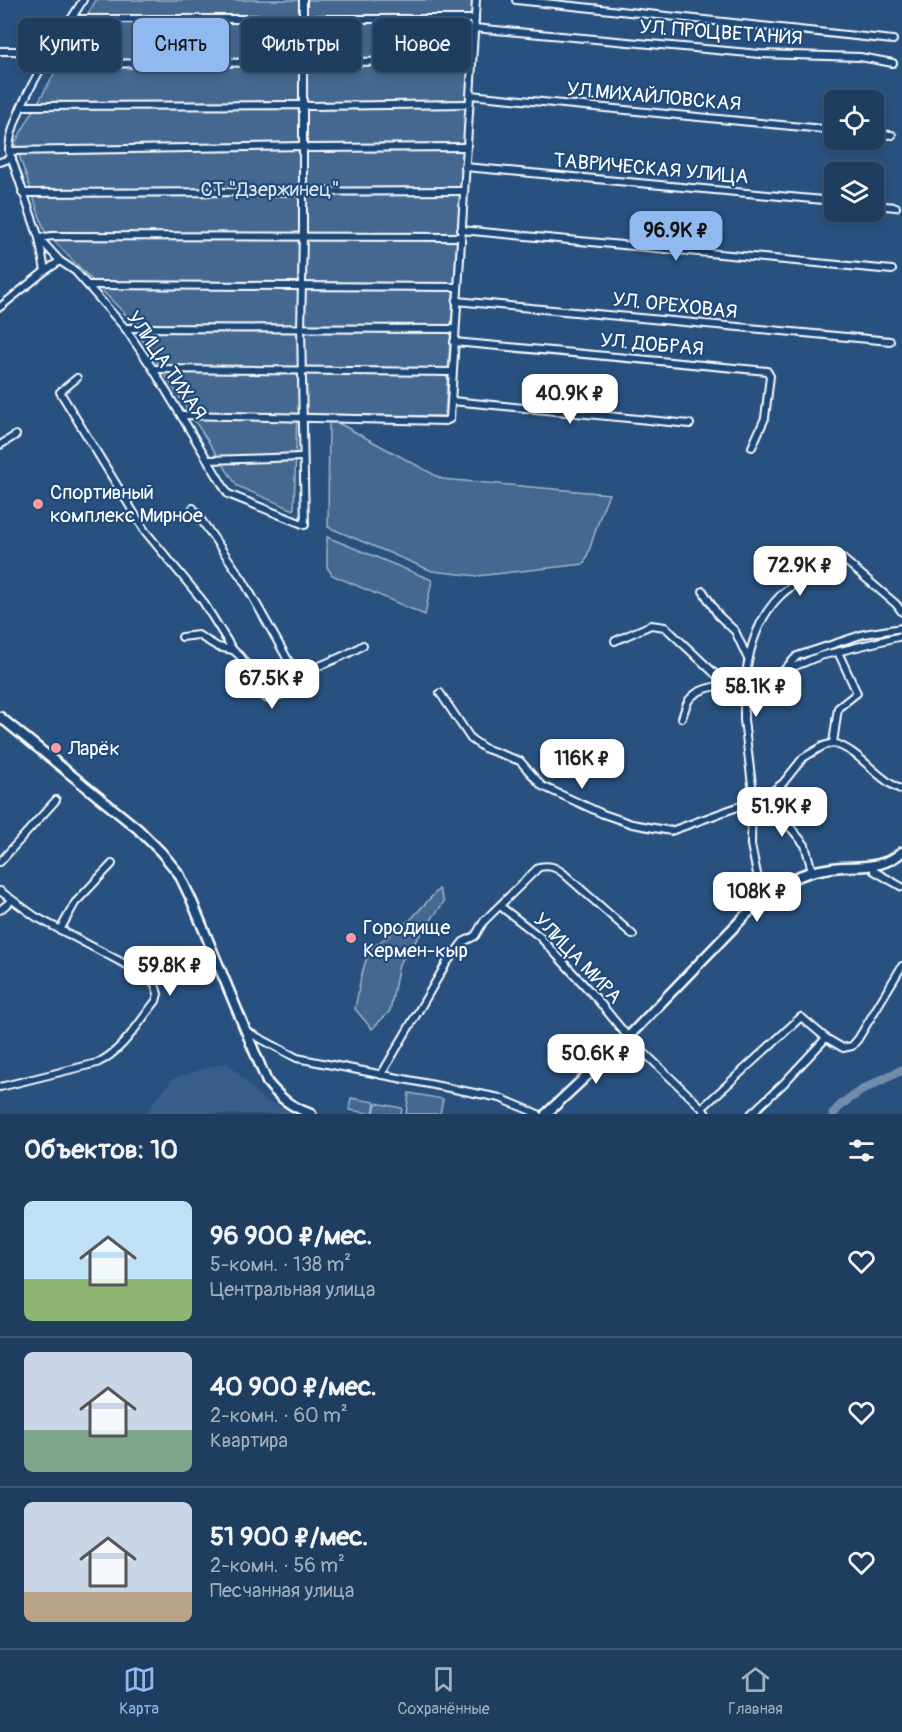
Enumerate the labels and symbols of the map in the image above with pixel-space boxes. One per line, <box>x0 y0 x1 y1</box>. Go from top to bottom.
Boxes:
street label: УЛ. ПРОЦВЕТАНИЯ <box>638 14 803 51</box>
street label: УЛ.МИХАЙЛОВСКАЯ <box>566 76 742 117</box>
street label: ТАВРИЧЕСКАЯ УЛИЦА <box>552 148 750 189</box>
park label: СТ "Дзержинец" <box>200 177 340 202</box>
pin: 96.9K ₽ <box>621 211 731 262</box>
street label: УЛ. ОРЕХОВАЯ <box>611 287 738 324</box>
street label: УЛИЦА ТИХАЯ <box>121 306 212 424</box>
street label: УЛ. ДОБРАЯ <box>599 328 705 361</box>
pin: 40.9K ₽ <box>515 374 625 425</box>
place label: Спортивный комплекс Мирное <box>50 480 203 528</box>
marker: Спортивный комплекс Мирное <box>31 497 45 511</box>
pin: 72.9K ₽ <box>745 546 855 597</box>
pin: 67.5K ₽ <box>217 659 327 710</box>
pin: 58.1K ₽ <box>701 667 811 718</box>
place label: Ларёк <box>67 736 120 761</box>
pin: 116K ₽ <box>533 739 631 790</box>
marker: Ларёк <box>49 741 63 755</box>
pin: 51.9K ₽ <box>727 787 837 838</box>
pin: 108K ₽ <box>708 872 806 923</box>
street label: УЛИЦА МИРА <box>528 908 627 1009</box>
place label: Городище Кермен-кыр <box>363 915 468 963</box>
marker: Городище Кермен-кыр <box>344 931 358 945</box>
pin: 59.8K ₽ <box>115 946 225 997</box>
pin: 50.6K ₽ <box>541 1034 651 1085</box>

